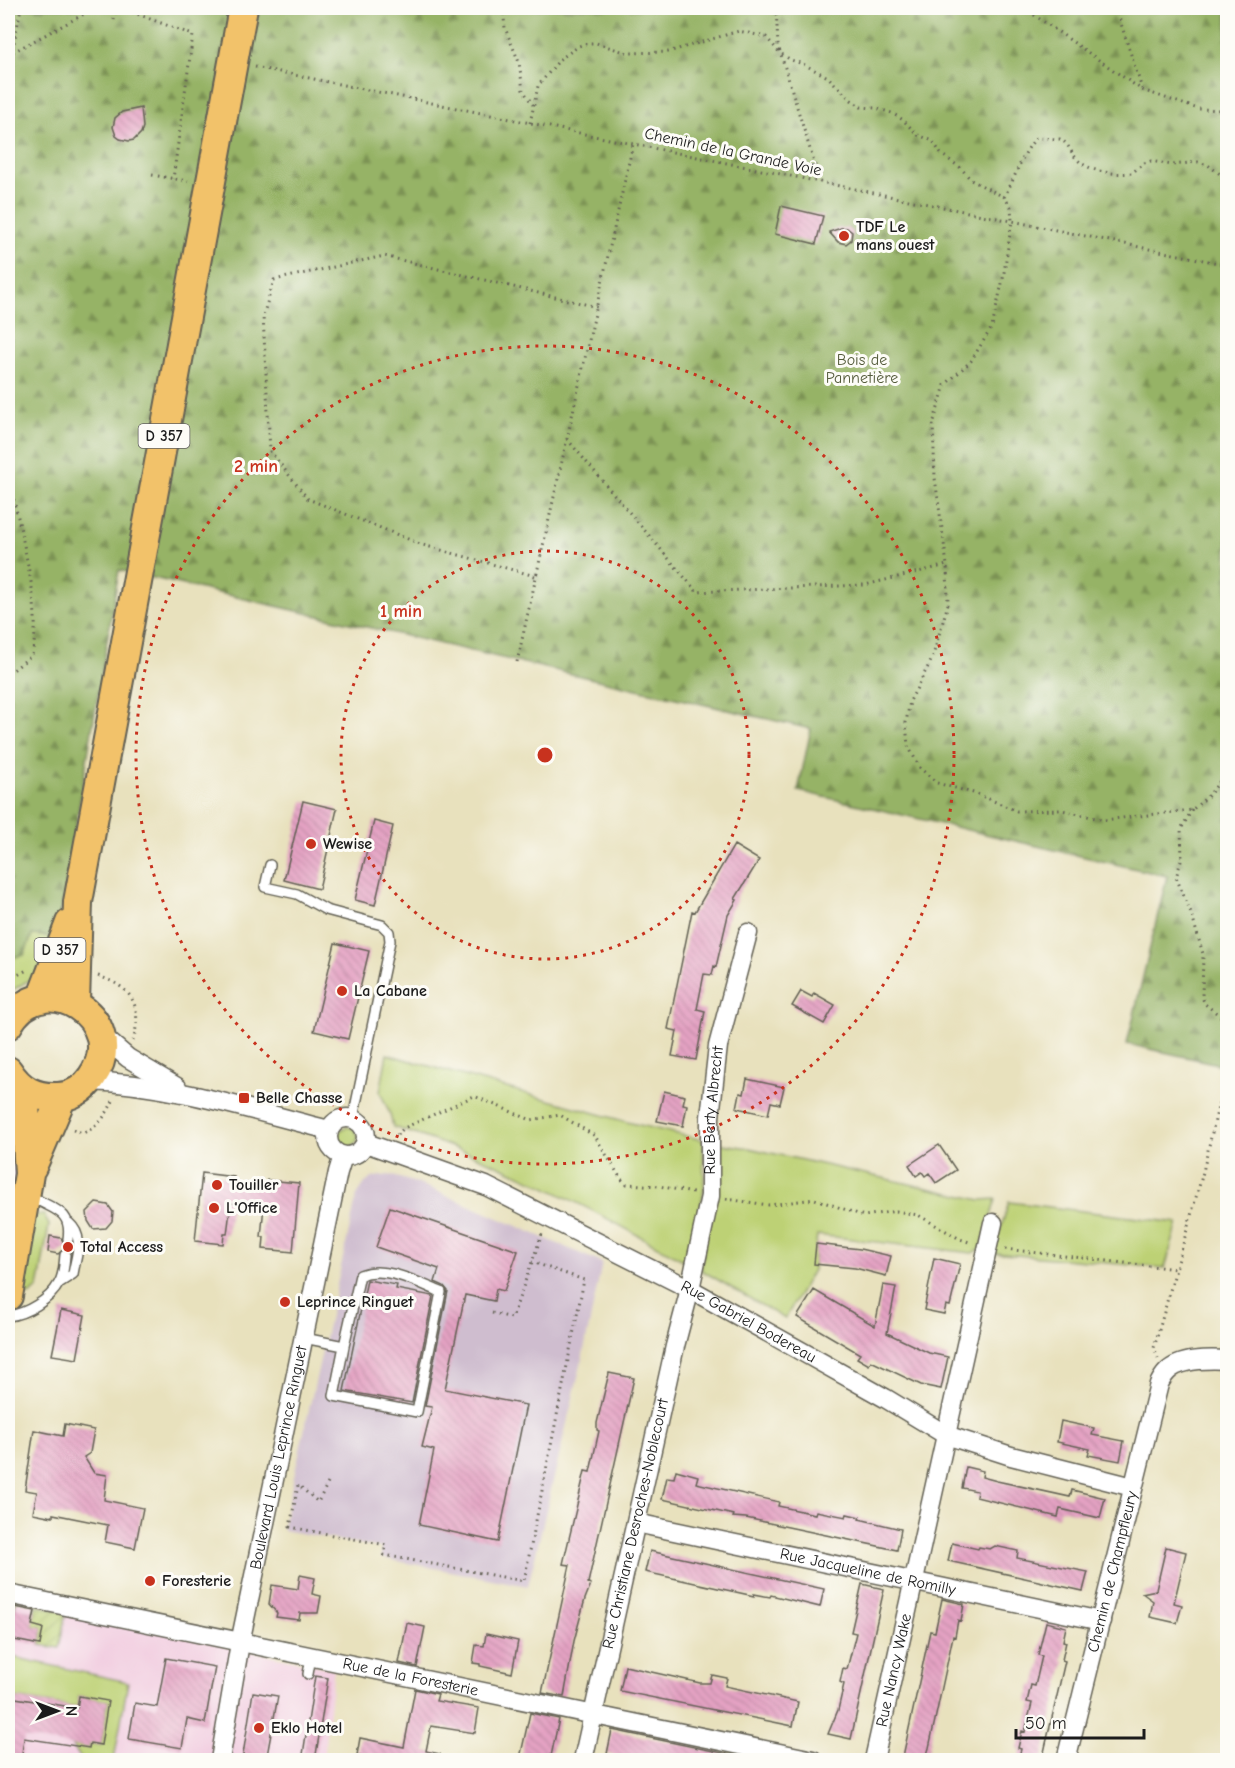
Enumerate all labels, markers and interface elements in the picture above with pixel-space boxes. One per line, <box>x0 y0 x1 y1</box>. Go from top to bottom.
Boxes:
street label: Chemin de la Grande Voie <box>643 124 823 180</box>
place label: TDF Le mans ouest <box>856 218 935 254</box>
marker: TDF Le mans ouest <box>837 229 851 243</box>
park label: Bois de Pannetière <box>826 351 898 387</box>
road number: D 357 <box>138 424 190 448</box>
text: 2 min <box>234 456 278 477</box>
text: 1 min <box>380 601 422 622</box>
centre of rings <box>535 745 555 765</box>
place label: Wewise <box>323 835 372 853</box>
marker: Wewise <box>304 837 318 851</box>
road number: D 357 <box>34 938 86 962</box>
place label: La Cabane <box>354 982 427 1000</box>
marker: La Cabane <box>335 984 349 998</box>
street label: Rue Berty Albrecht <box>701 1045 727 1175</box>
place label: Belle Chasse <box>256 1089 343 1107</box>
marker: Belle Chasse <box>237 1091 251 1105</box>
place label: Touiller <box>229 1176 279 1194</box>
marker: Touiller <box>210 1178 224 1192</box>
place label: L'Office <box>226 1199 277 1217</box>
marker: L'Office <box>207 1201 221 1215</box>
place label: Total Access <box>80 1238 163 1256</box>
marker: Total Access <box>61 1240 75 1254</box>
street label: Rue Gabriel Bodereau <box>678 1277 819 1367</box>
place label: Leprince Ringuet <box>297 1293 414 1311</box>
marker: Leprince Ringuet <box>278 1295 292 1309</box>
street label: Boulevard Louis Leprince Ringuet <box>247 1344 311 1571</box>
street label: Rue Christiane Desroches-Noblecourt <box>599 1396 672 1651</box>
street label: Chemin de Champfleury <box>1084 1488 1141 1654</box>
street label: Rue Jacqueline de Romilly <box>778 1545 958 1599</box>
place label: Foresterie <box>162 1572 231 1590</box>
marker: Foresterie <box>143 1574 157 1588</box>
street label: Rue Nancy Wake <box>873 1612 915 1729</box>
street label: Rue de la Foresterie <box>341 1654 480 1700</box>
north arrow <box>27 1681 87 1741</box>
scale bar <box>1016 1702 1144 1740</box>
text: N <box>62 1706 80 1716</box>
text: 50 m <box>1025 1713 1067 1734</box>
place label: Eklo Hotel <box>271 1719 342 1737</box>
marker: Eklo Hotel <box>252 1721 266 1735</box>

